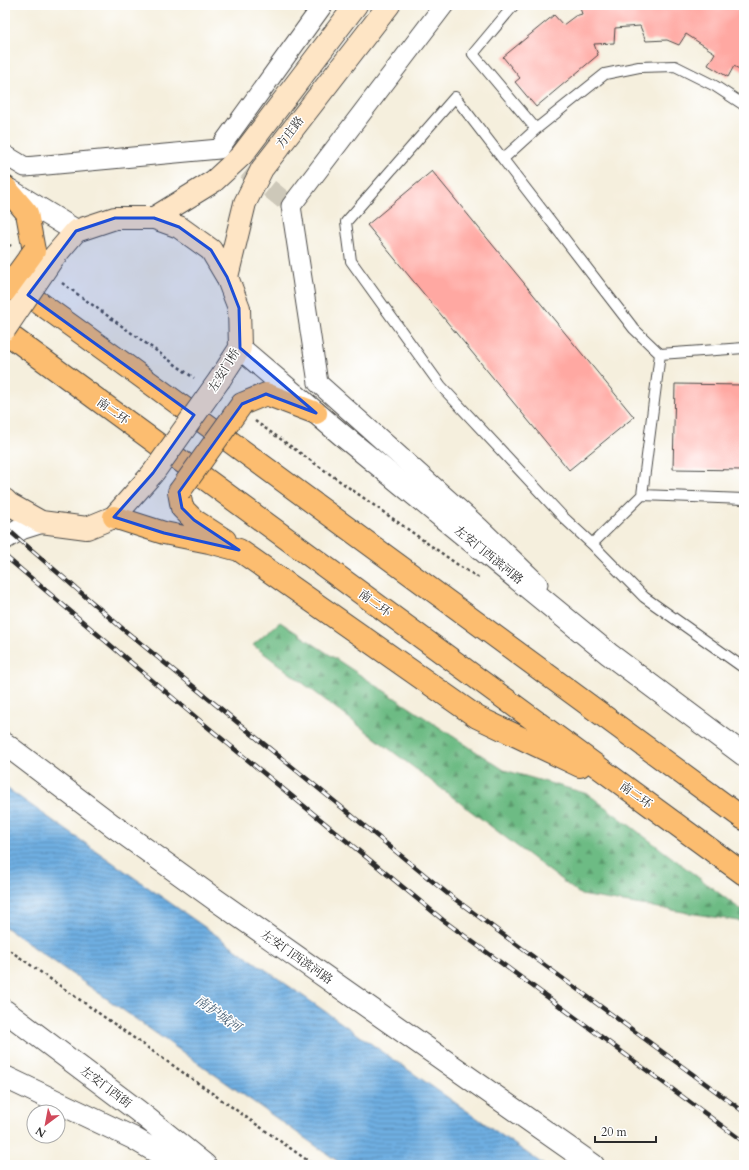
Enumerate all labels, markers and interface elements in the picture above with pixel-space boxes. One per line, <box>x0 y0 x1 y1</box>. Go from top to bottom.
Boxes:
street label: 方庄路 <box>273 113 307 151</box>
street label: 左安门桥 <box>205 345 243 395</box>
street label: 南二环 <box>94 394 132 428</box>
street label: 左安门西滨河路 <box>451 522 527 588</box>
street label: 南二环 <box>356 586 394 620</box>
street label: 南二环 <box>617 778 655 812</box>
street label: 左安门西滨河路 <box>258 926 336 988</box>
water label: 南护城河 <box>192 992 246 1037</box>
street label: 左安门西街 <box>77 1063 136 1112</box>
north arrow <box>26 1104 66 1144</box>
scale bar <box>595 1118 656 1144</box>
text: N <box>33 1123 49 1141</box>
text: 20 m <box>601 1124 628 1140</box>

